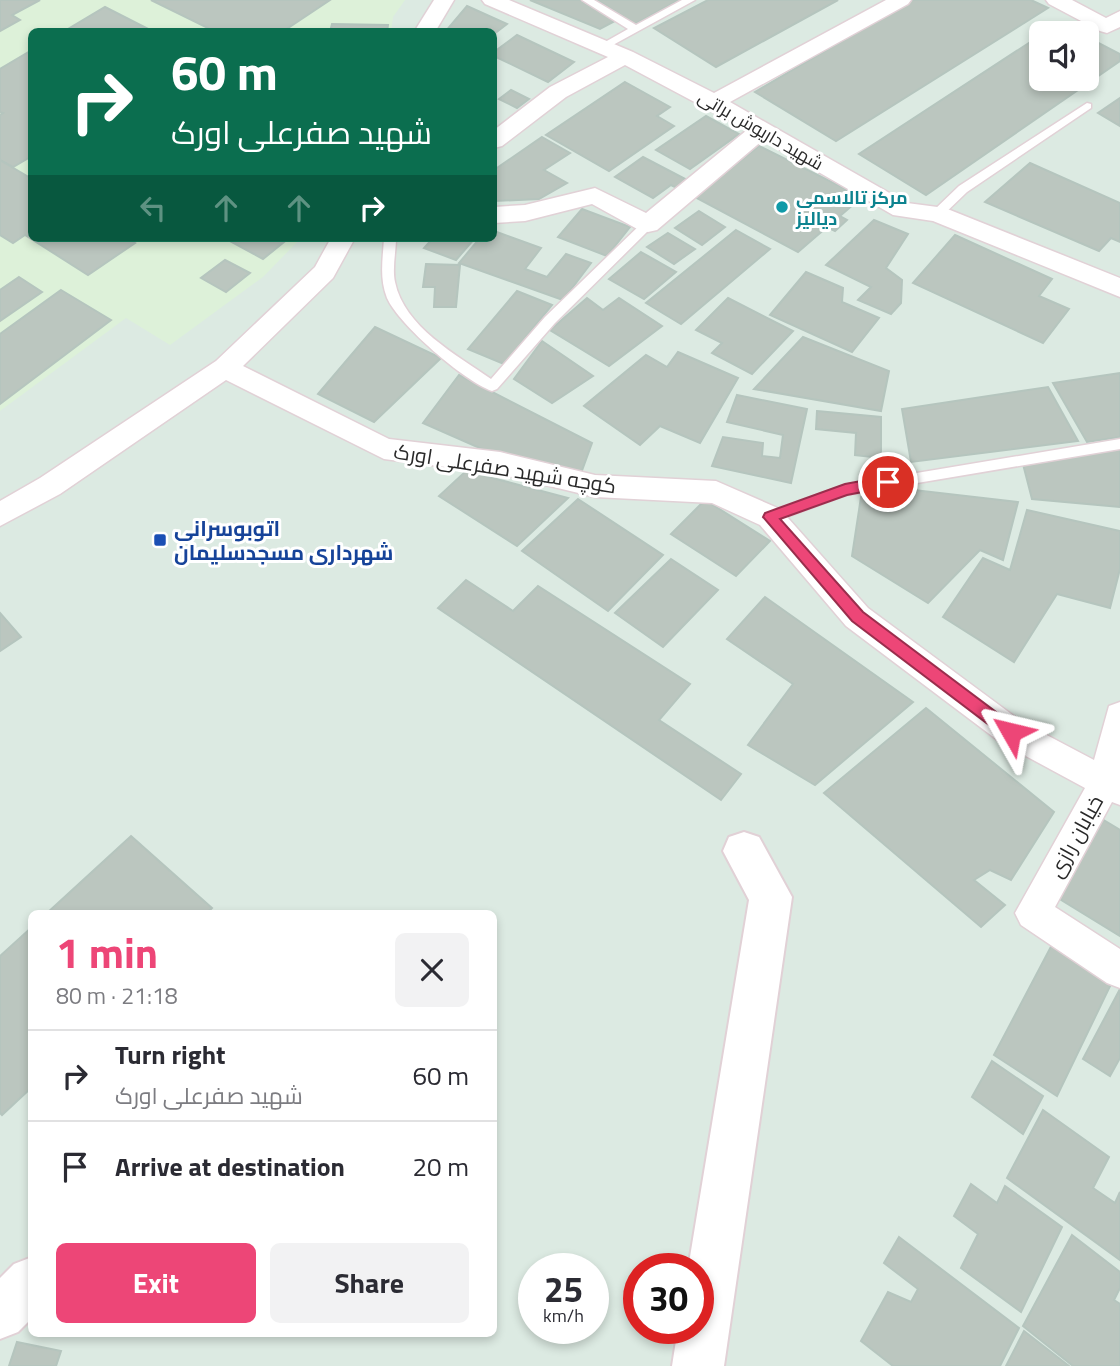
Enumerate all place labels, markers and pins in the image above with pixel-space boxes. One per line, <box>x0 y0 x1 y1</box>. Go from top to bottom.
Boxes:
place label: مرکز تالاسمی دیالیز <box>795 184 908 232</box>
marker: مرکز تالاسمی دیالیز <box>774 199 790 215</box>
pin <box>858 452 918 512</box>
place label: اتوبوسرانی شهرداری مسجدسلیمان <box>174 512 393 568</box>
marker: اتوبوسرانی شهرداری مسجدسلیمان <box>152 532 168 548</box>

